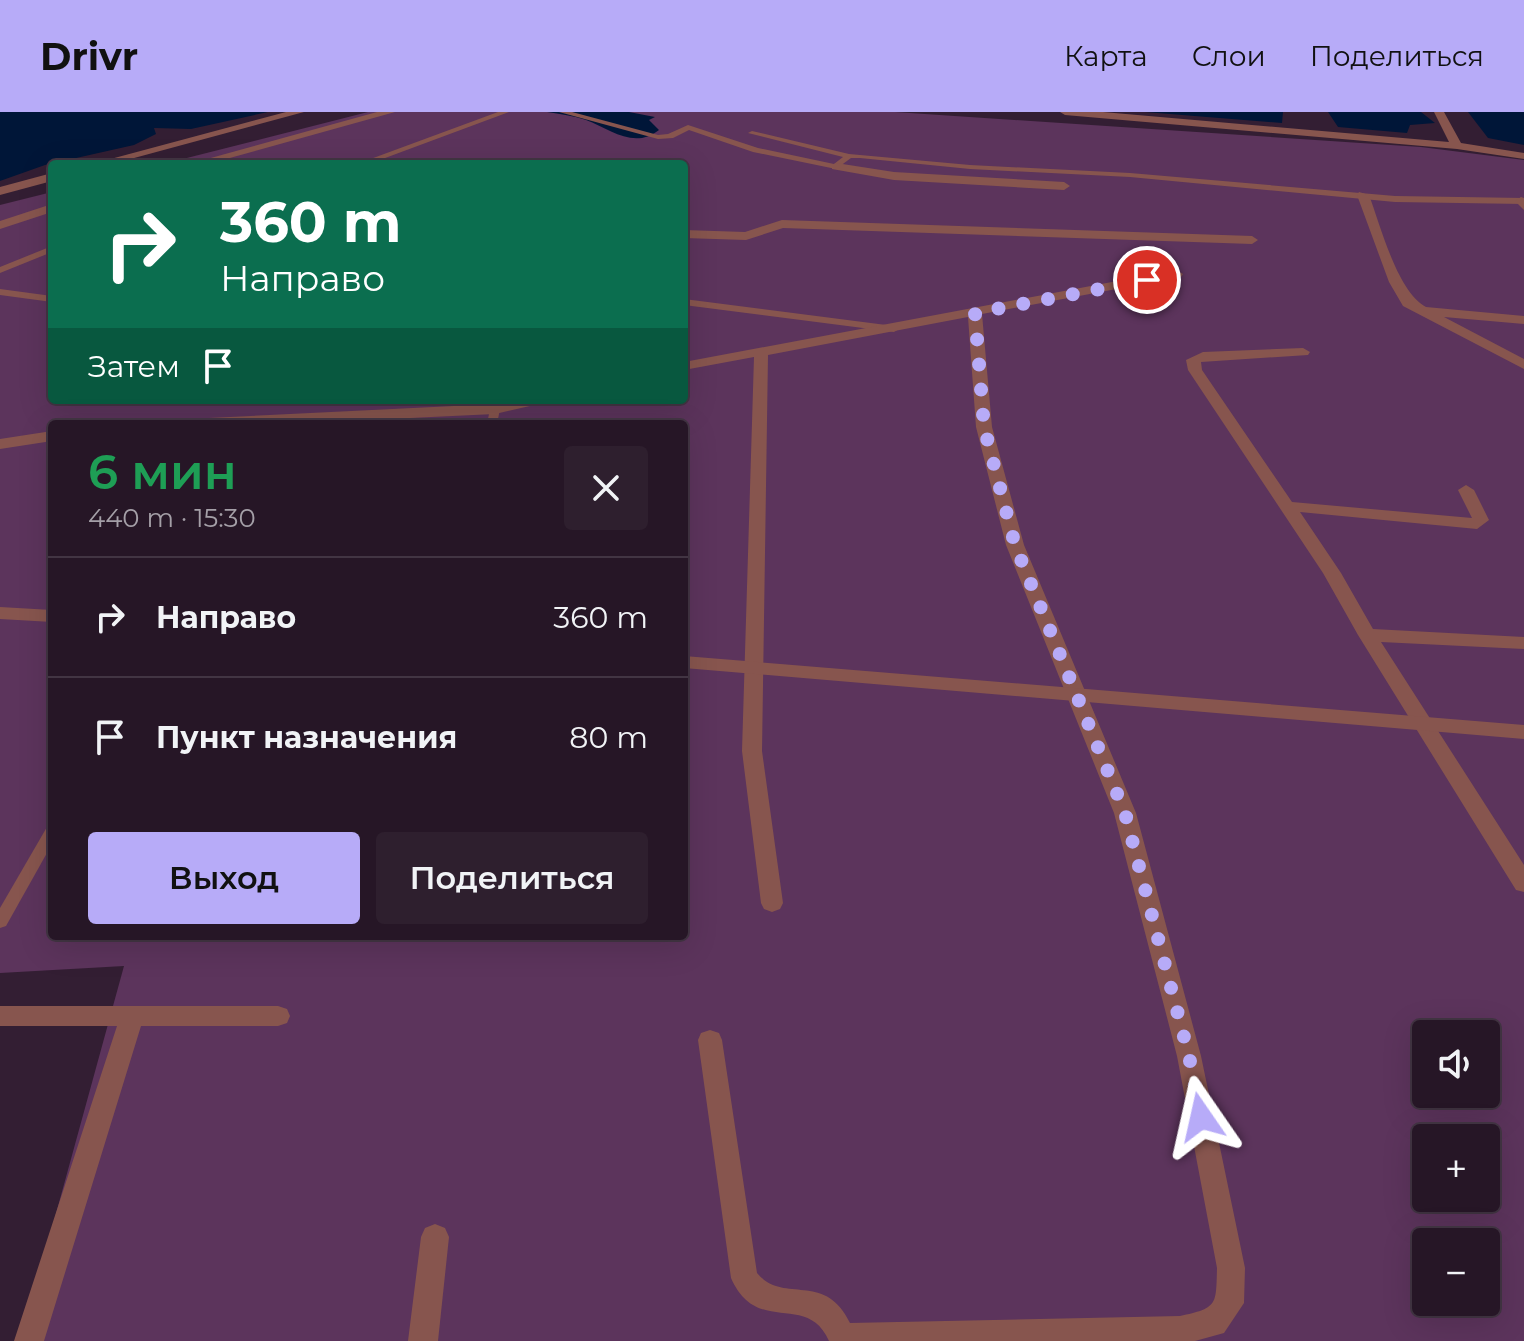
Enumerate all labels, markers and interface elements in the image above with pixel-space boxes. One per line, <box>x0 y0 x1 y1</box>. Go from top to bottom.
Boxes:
text: Drivr <box>40 33 138 80</box>
text: Карта <box>1064 39 1148 73</box>
text: Слои <box>1192 39 1266 73</box>
text: Поделиться <box>1310 39 1484 73</box>
text: 360 m <box>220 188 401 256</box>
icon: right <box>88 192 192 296</box>
pin <box>1113 246 1181 314</box>
text: Направо <box>220 256 385 300</box>
icon: arrive <box>1125 258 1169 302</box>
icon: arrive <box>196 344 240 388</box>
text: Затем <box>88 348 180 385</box>
text: 6 мин <box>88 443 237 501</box>
button: close <box>564 446 648 530</box>
text: 440 m · 15:30 <box>88 502 256 534</box>
icon: right <box>88 595 132 639</box>
text: Направо <box>156 599 296 636</box>
text: 360 m <box>553 599 648 636</box>
icon: arrive <box>88 715 132 759</box>
text: Пункт назначения <box>156 719 457 756</box>
text: 80 m <box>569 719 648 756</box>
button: Выход <box>88 832 360 924</box>
button: Поделиться <box>376 832 648 924</box>
map controls <box>1412 1020 1500 1316</box>
button: sound <box>1412 1020 1500 1108</box>
position arrow <box>1159 1075 1243 1159</box>
button: + <box>1412 1124 1500 1212</box>
button: − <box>1412 1228 1500 1316</box>

